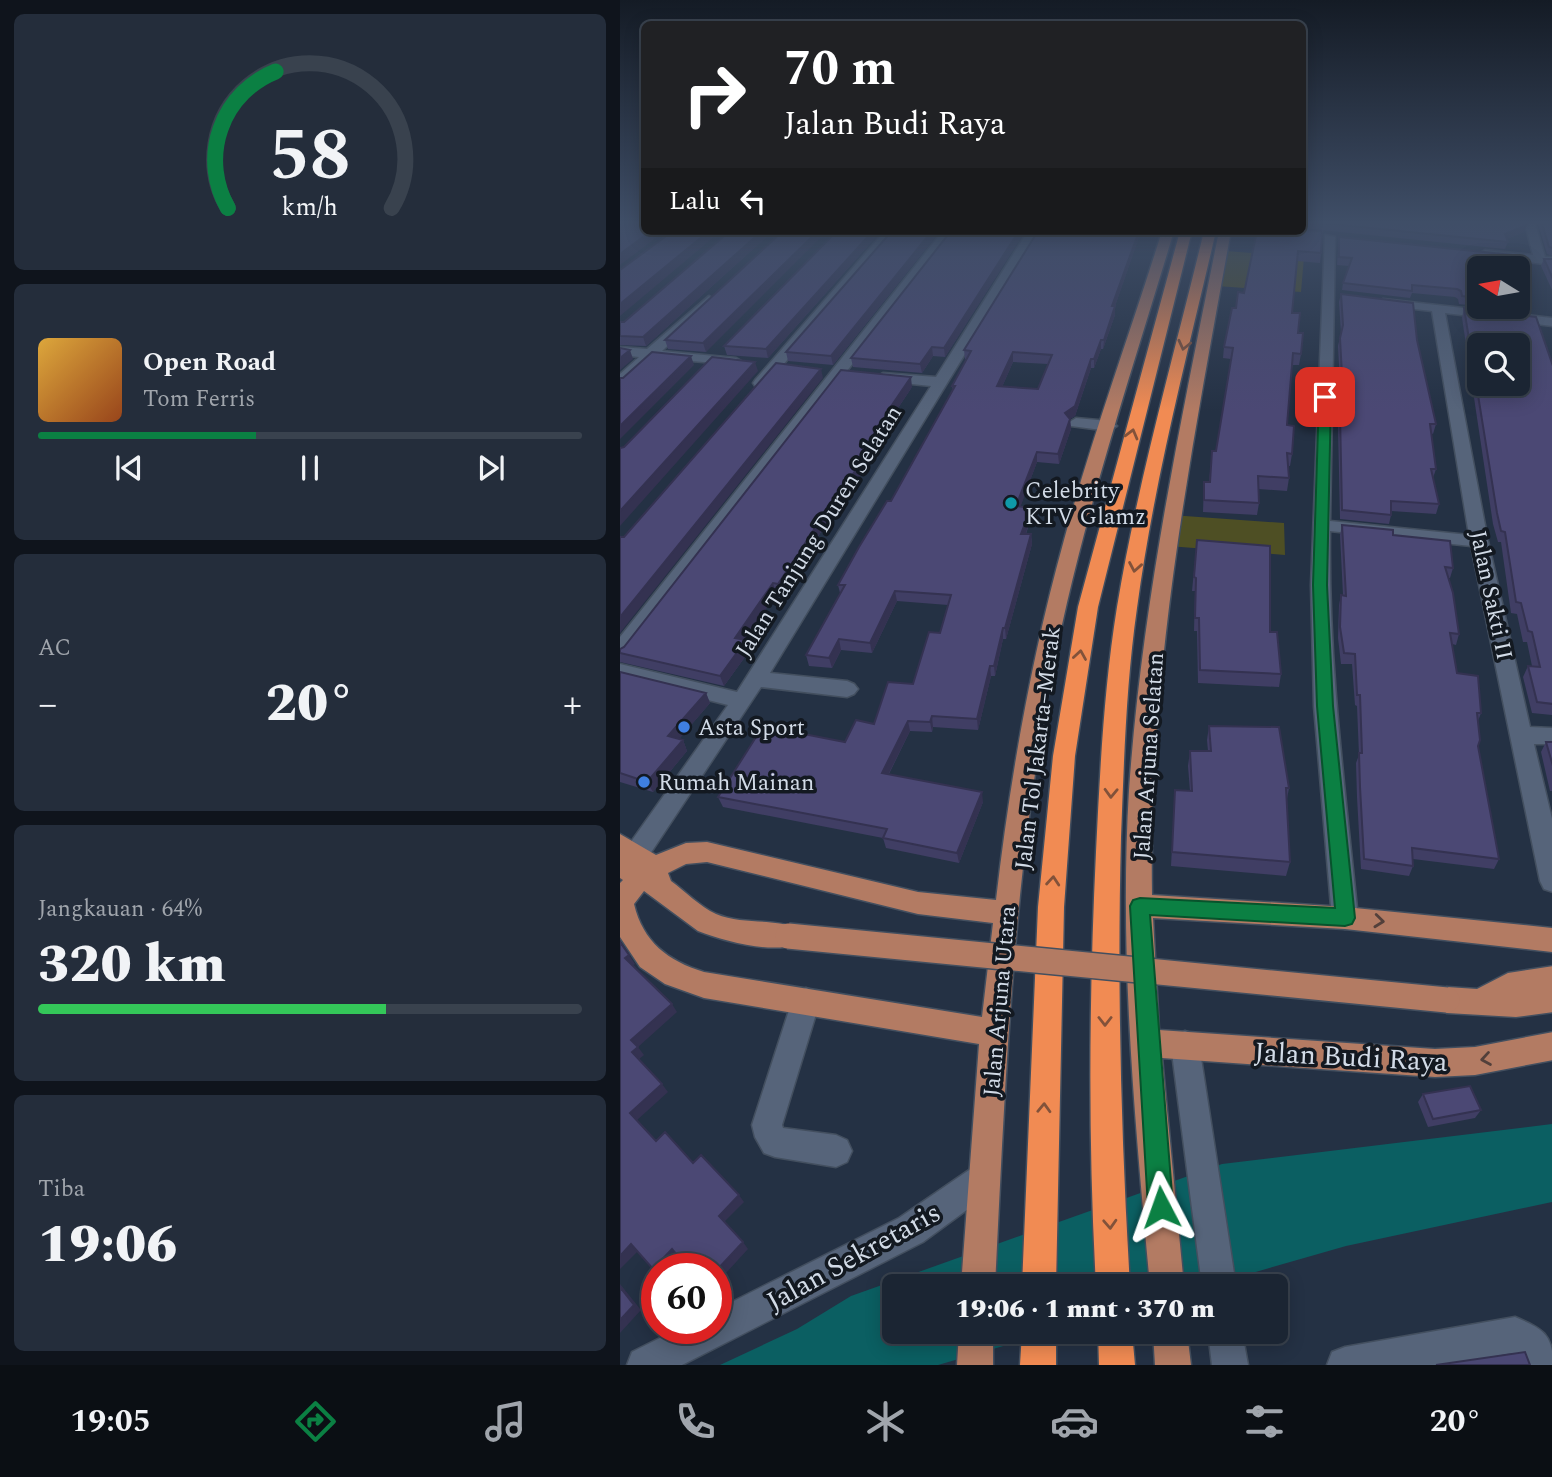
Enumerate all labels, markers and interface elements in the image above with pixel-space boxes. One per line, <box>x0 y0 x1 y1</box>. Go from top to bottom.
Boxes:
text: 70 m <box>784 32 895 107</box>
icon: right <box>669 49 760 140</box>
text: Jalan Budi Raya <box>784 100 1006 149</box>
text: 58 <box>269 101 351 212</box>
text: Lalu <box>669 181 720 221</box>
icon: left <box>734 182 772 220</box>
text: km/h <box>282 189 338 227</box>
north arrow <box>1467 256 1530 318</box>
map controls <box>1467 256 1530 396</box>
button: search <box>1467 333 1530 396</box>
one-way arrow <box>1178 339 1192 351</box>
text: Open Road <box>143 342 276 382</box>
pin <box>1295 367 1355 427</box>
icon: arrive <box>1306 378 1344 416</box>
text: Tom Ferris <box>143 382 255 417</box>
street label: Jalan Tanjung Duren Selatan <box>727 399 912 665</box>
one-way arrow <box>1124 428 1138 440</box>
icon: previous <box>110 449 148 487</box>
icon: pause <box>291 449 329 487</box>
icon: next <box>472 449 510 487</box>
place label: Celebrity KTV Glamz <box>1025 474 1146 535</box>
marker: Celebrity KTV Glamz <box>1003 495 1019 511</box>
street label: Jalan Sakti II <box>1460 527 1521 663</box>
one-way arrow <box>1128 561 1143 573</box>
street label: Jalan Tol Jakarta–Merak <box>1006 624 1071 872</box>
text: AC <box>38 631 71 666</box>
one-way arrow <box>1072 650 1087 661</box>
street label: Jalan Arjuna Selatan <box>1125 651 1174 861</box>
text: 20° <box>266 665 354 744</box>
text: − <box>38 676 57 734</box>
text: + <box>563 676 582 734</box>
place label: Asta Sport <box>698 711 805 746</box>
marker: Asta Sport <box>676 719 692 735</box>
place label: Rumah Mainan <box>658 766 814 801</box>
marker: Rumah Mainan <box>636 774 652 790</box>
one-way arrow <box>1103 788 1118 799</box>
one-way arrow <box>1045 875 1060 886</box>
text: Jangkauan · 64% <box>38 892 202 927</box>
street label: Jalan Arjuna Utara <box>975 904 1026 1098</box>
one-way arrow <box>1373 914 1385 929</box>
text: 320 km <box>38 926 226 1005</box>
one-way arrow <box>1097 1016 1113 1027</box>
street label: Jalan Budi Raya <box>1253 1031 1449 1084</box>
one-way arrow <box>1480 1051 1491 1066</box>
one-way arrow <box>1036 1103 1051 1114</box>
position arrow <box>1124 1170 1198 1244</box>
text: Tiba <box>38 1172 85 1207</box>
street label: Jalan Sekretaris <box>759 1192 949 1323</box>
text: 19:06 <box>38 1206 177 1285</box>
one-way arrow <box>1102 1218 1117 1229</box>
speed limit sign: 60 <box>641 1253 732 1344</box>
text: 19:06 · 1 mnt · 370 m <box>955 1289 1215 1329</box>
text: 19:05 <box>70 1397 151 1446</box>
icon: directions <box>291 1397 340 1446</box>
icon: music <box>481 1397 530 1446</box>
icon: phone <box>671 1397 720 1446</box>
icon: climate <box>861 1397 910 1446</box>
icon: car <box>1050 1397 1099 1446</box>
icon: filters <box>1240 1397 1289 1446</box>
text: 20° <box>1430 1397 1482 1446</box>

